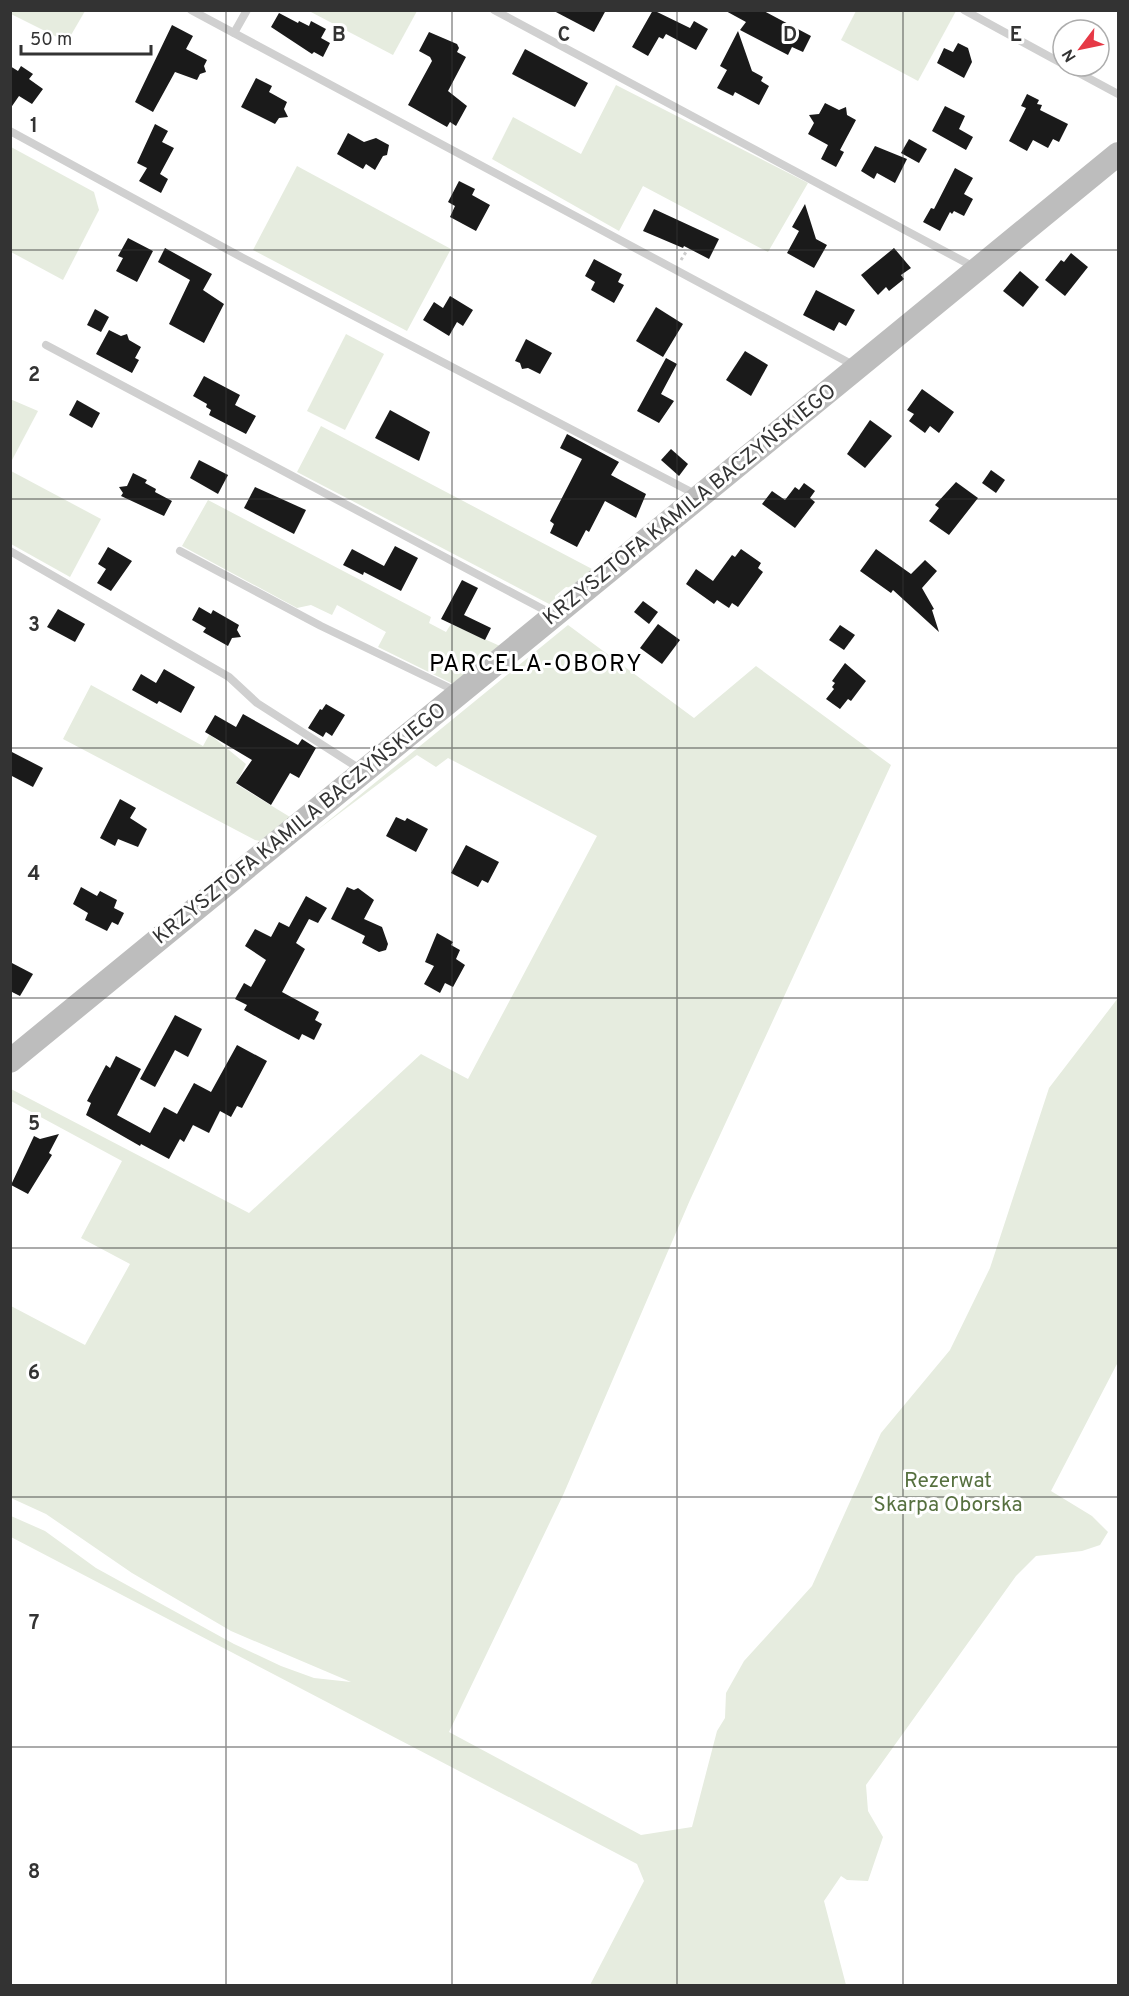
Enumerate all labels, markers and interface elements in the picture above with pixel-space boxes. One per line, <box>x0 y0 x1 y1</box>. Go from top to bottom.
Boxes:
scale bar <box>21 18 152 56</box>
north arrow <box>1051 18 1111 78</box>
text: B <box>332 23 346 49</box>
text: C <box>558 23 570 49</box>
text: D <box>783 23 797 49</box>
text: E <box>1010 23 1022 49</box>
text: 50 m <box>30 29 72 52</box>
text: N <box>1058 45 1082 65</box>
text: 1 <box>30 114 38 140</box>
text: 2 <box>28 363 40 389</box>
street label: KRZYSZTOFA KAMILA BACZYŃSKIEGO <box>537 377 842 632</box>
text: 3 <box>28 613 40 639</box>
district label: PARCELA-OBORY <box>429 650 643 680</box>
street label: KRZYSZTOFA KAMILA BACZYŃSKIEGO <box>147 696 452 951</box>
text: 4 <box>28 862 40 888</box>
text: 5 <box>28 1112 40 1138</box>
text: 6 <box>28 1361 40 1387</box>
park label: Rezerwat Skarpa Oborska <box>873 1468 1023 1519</box>
text: 7 <box>29 1611 39 1637</box>
text: 8 <box>28 1860 40 1886</box>

